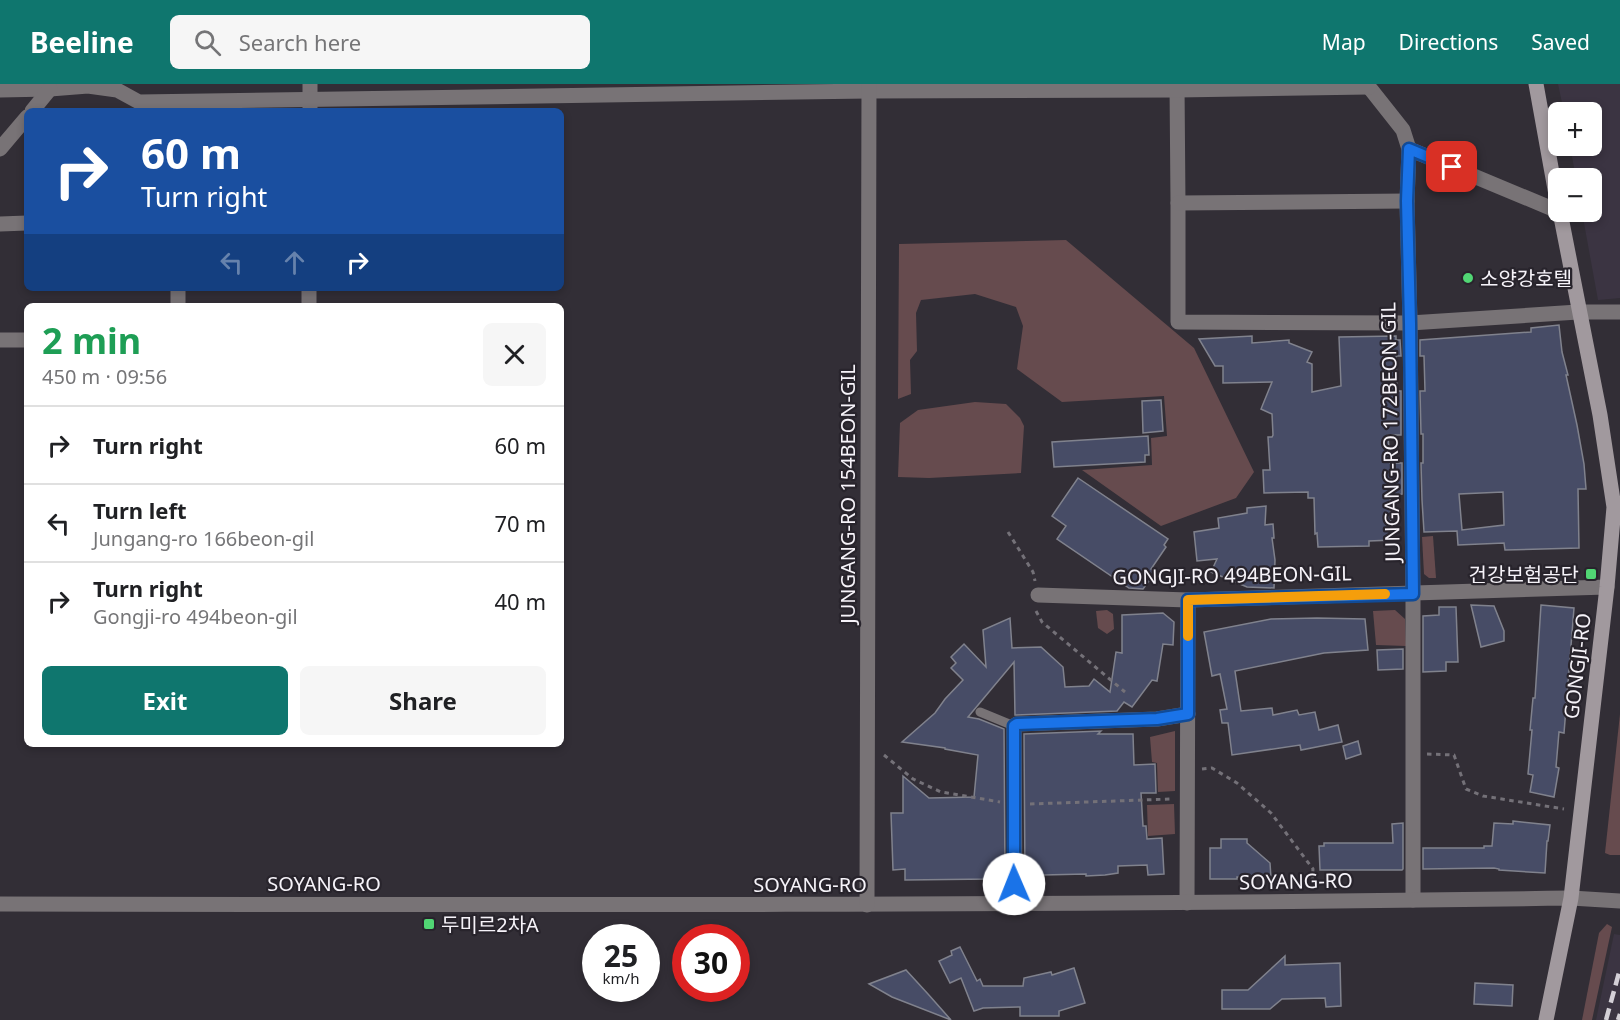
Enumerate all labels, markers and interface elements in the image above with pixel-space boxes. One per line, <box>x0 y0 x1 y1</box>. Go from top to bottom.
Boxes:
search box <box>170 15 590 69</box>
text: Beeline <box>30 23 134 61</box>
icon: search <box>191 26 224 59</box>
text: Search here <box>239 27 361 57</box>
text: Map <box>1322 28 1366 56</box>
text: Directions <box>1399 28 1498 56</box>
text: Saved <box>1531 28 1590 56</box>
map controls <box>1548 102 1602 222</box>
button: + <box>1548 102 1602 156</box>
text: 60 m <box>141 124 241 181</box>
icon: right <box>42 132 120 210</box>
pin <box>1426 141 1477 192</box>
icon: arrive <box>1435 150 1468 183</box>
button: − <box>1548 168 1602 222</box>
text: Turn right <box>141 178 267 215</box>
icon: left <box>215 246 248 279</box>
icon: ahead <box>278 246 311 279</box>
icon: right <box>341 246 374 279</box>
place label: 소양강호텔 <box>1480 265 1572 292</box>
marker: 소양강호텔 <box>1461 271 1475 285</box>
street label: JUNGANG-RO 172BEON-GIL <box>1374 302 1406 564</box>
text: 2 min <box>42 316 141 365</box>
button: close <box>483 323 546 386</box>
text: 450 m · 09:56 <box>42 363 167 390</box>
street label: JUNGANG-RO 154BEON-GIL <box>834 364 861 626</box>
icon: right <box>42 429 75 462</box>
text: Turn right <box>93 430 203 460</box>
text: 60 m <box>495 430 546 460</box>
text: Turn left <box>93 495 187 525</box>
icon: left <box>42 507 75 540</box>
text: 70 m <box>495 508 546 538</box>
text: Jungang-ro 166beon-gil <box>93 525 314 552</box>
street label: GONGJI-RO 494BEON-GIL <box>1112 559 1352 591</box>
place label: 건강보험공단 <box>1469 561 1579 588</box>
marker: 건강보험공단 <box>1584 567 1598 581</box>
text: Turn right <box>93 573 203 603</box>
icon: right <box>42 585 75 618</box>
text: 40 m <box>495 586 546 616</box>
text: Gongji-ro 494beon-gil <box>93 603 298 630</box>
street label: GONGJI-RO <box>1557 611 1597 721</box>
button: Exit <box>42 666 288 735</box>
button: Share <box>300 666 546 735</box>
position arrow <box>982 852 1046 916</box>
street label: SOYANG-RO <box>1239 867 1353 895</box>
street label: SOYANG-RO <box>267 870 381 897</box>
street label: SOYANG-RO <box>753 871 867 898</box>
place label: 두미르2차A <box>441 911 539 938</box>
marker: 두미르2차A <box>422 917 436 931</box>
speed limit sign: 30 <box>672 924 750 1002</box>
text: 25 <box>604 935 638 976</box>
text: km/h <box>603 968 639 988</box>

